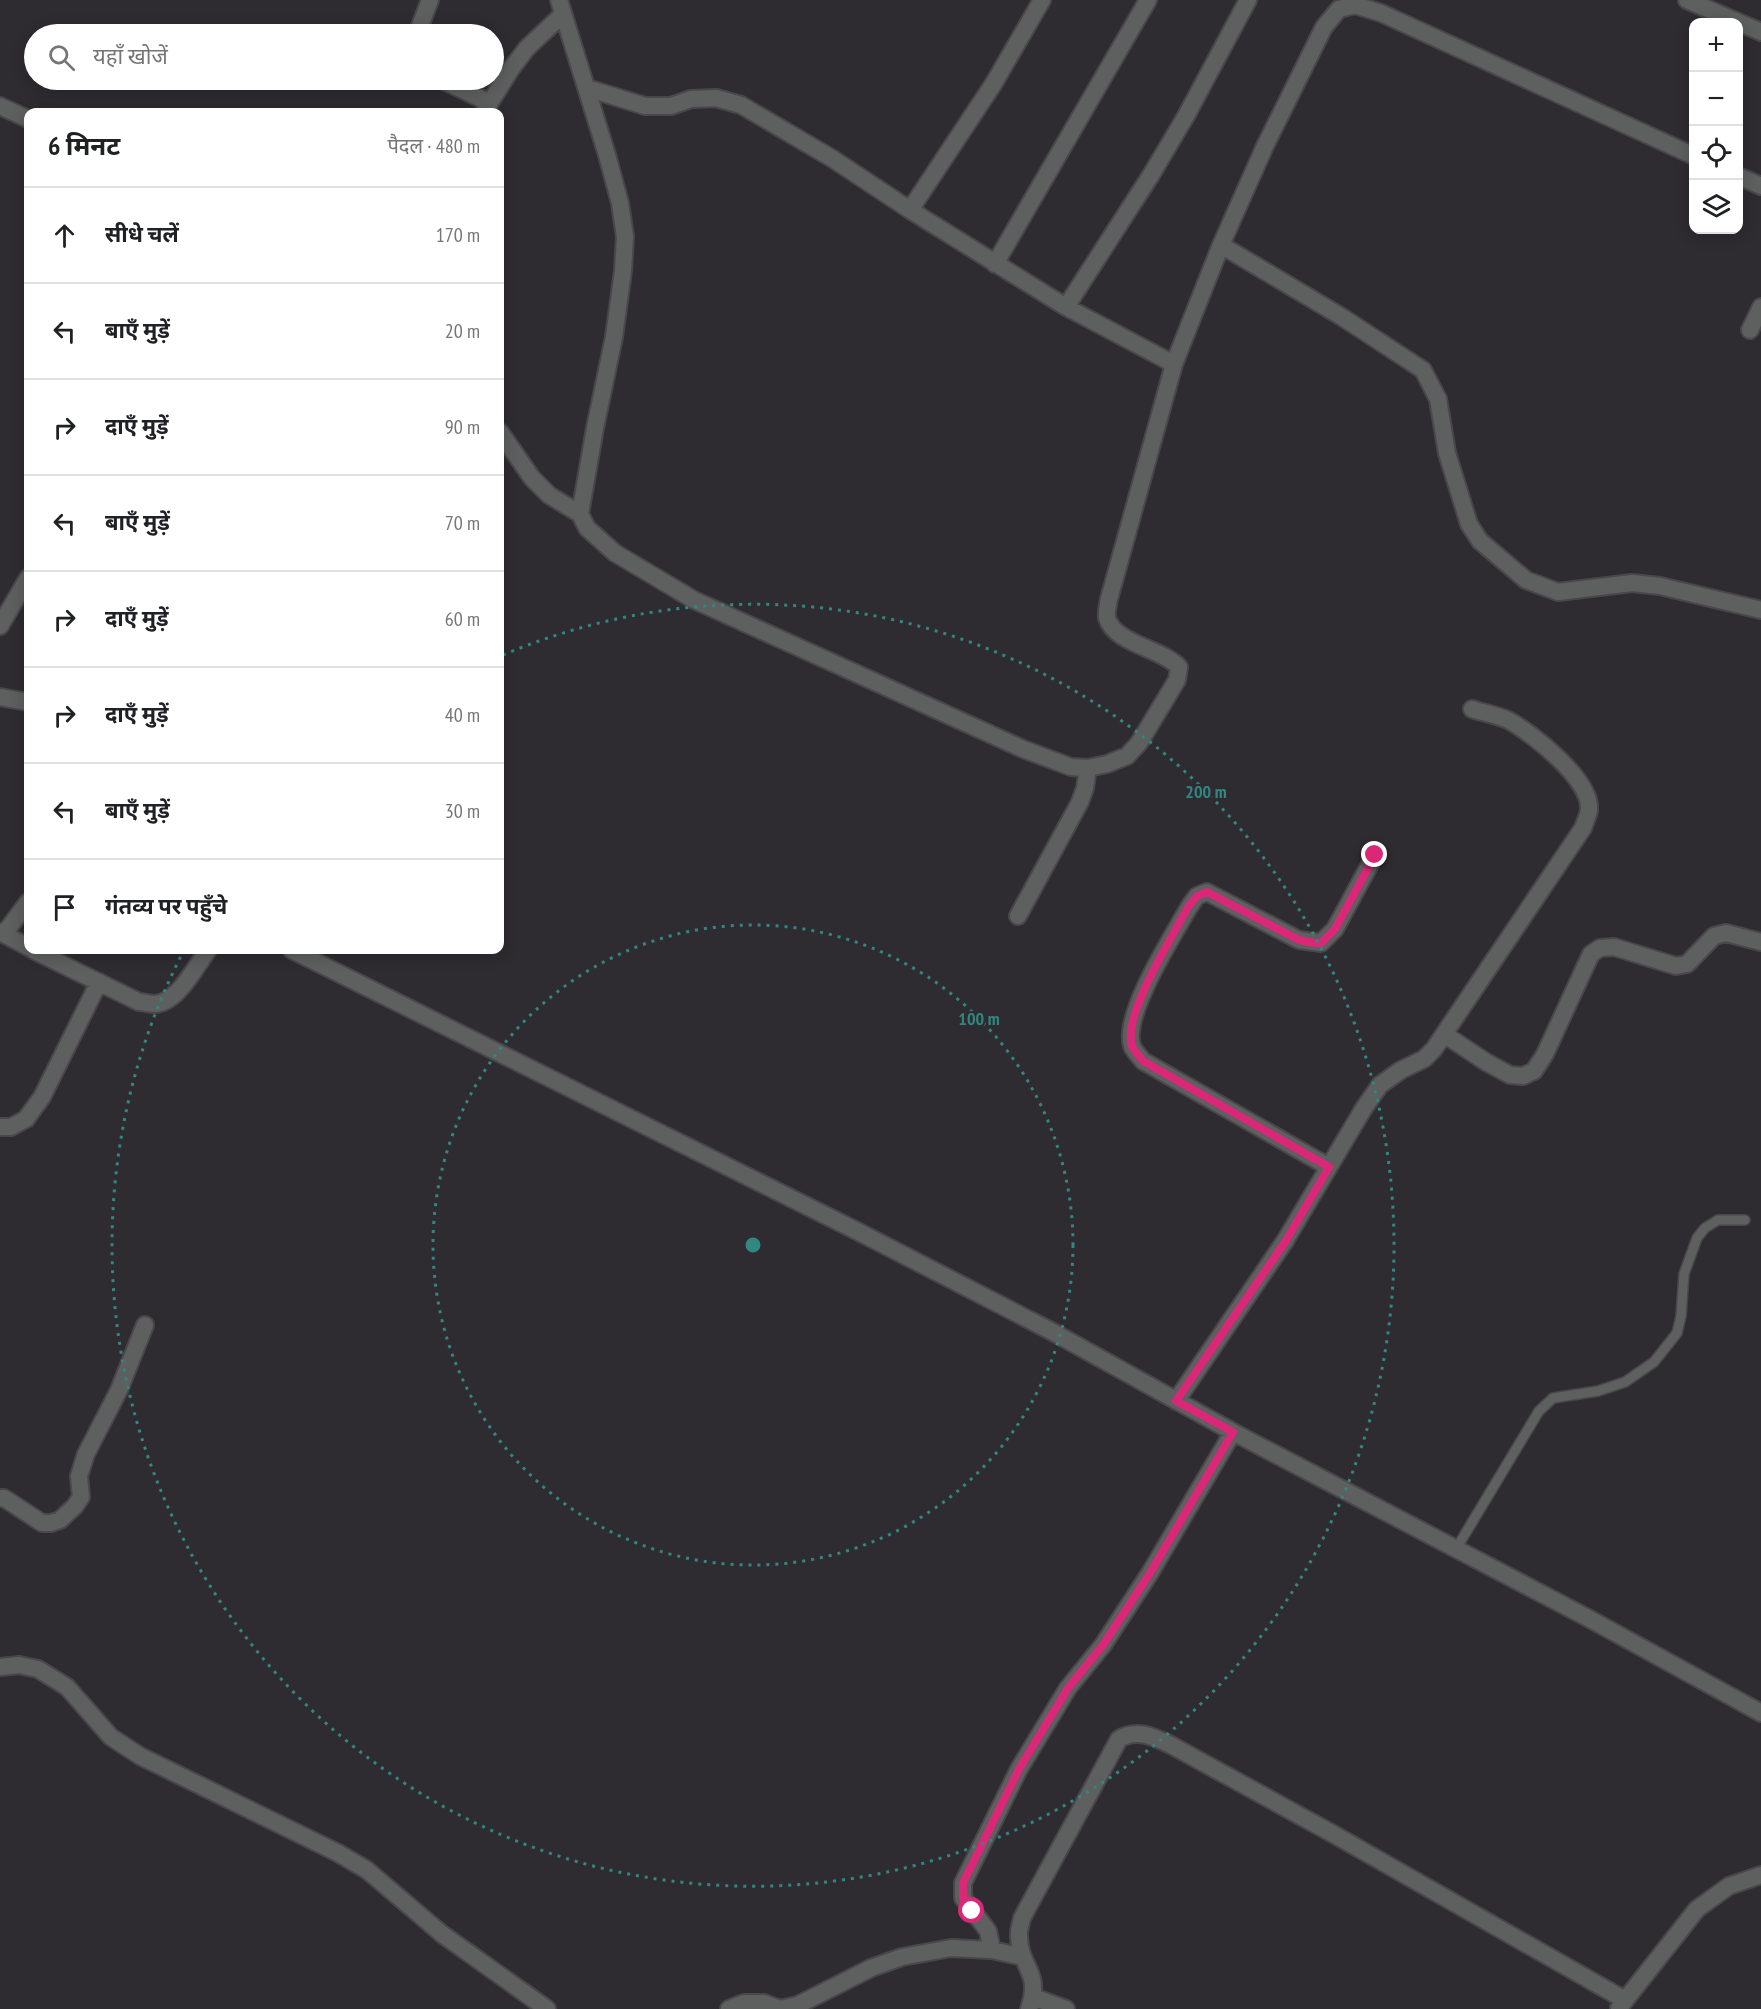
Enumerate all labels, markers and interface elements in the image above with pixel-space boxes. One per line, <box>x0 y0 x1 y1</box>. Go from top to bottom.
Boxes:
map controls <box>1689 18 1743 234</box>
button: + <box>1689 18 1743 72</box>
search box <box>24 24 504 90</box>
icon: search <box>45 41 78 74</box>
text: यहाँ खोजें <box>93 42 168 70</box>
button: − <box>1689 72 1743 126</box>
button: locate <box>1689 126 1743 180</box>
text: 6 मिनट <box>48 129 120 162</box>
text: पैदल · 480 m <box>387 133 480 159</box>
button: layers <box>1689 180 1743 234</box>
icon: ahead <box>48 219 81 252</box>
text: सीधे चलें <box>105 220 179 248</box>
text: 170 m <box>436 222 480 248</box>
icon: left <box>48 315 81 348</box>
text: बाएँ मुड़ें <box>105 316 170 344</box>
text: 20 m <box>445 318 480 344</box>
icon: right <box>48 411 81 444</box>
text: दाएँ मुड़ें <box>105 412 169 440</box>
text: 90 m <box>445 414 480 440</box>
icon: left <box>48 507 81 540</box>
text: बाएँ मुड़ें <box>105 508 170 536</box>
text: 70 m <box>445 510 480 536</box>
icon: right <box>48 603 81 636</box>
text: दाएँ मुड़ें <box>105 604 169 632</box>
text: 60 m <box>445 606 480 632</box>
icon: right <box>48 699 81 732</box>
text: दाएँ मुड़ें <box>105 700 169 728</box>
text: 40 m <box>445 702 480 728</box>
text: 200 m <box>1185 780 1227 803</box>
icon: left <box>48 795 81 828</box>
text: बाएँ मुड़ें <box>105 796 170 824</box>
text: 30 m <box>445 798 480 824</box>
route end <box>1361 841 1387 867</box>
icon: arrive <box>48 891 81 924</box>
text: गंतव्य पर पहुँचे <box>105 892 227 920</box>
text: 100 m <box>958 1007 1000 1030</box>
centre of rings <box>743 1235 763 1255</box>
route start <box>958 1897 984 1923</box>

